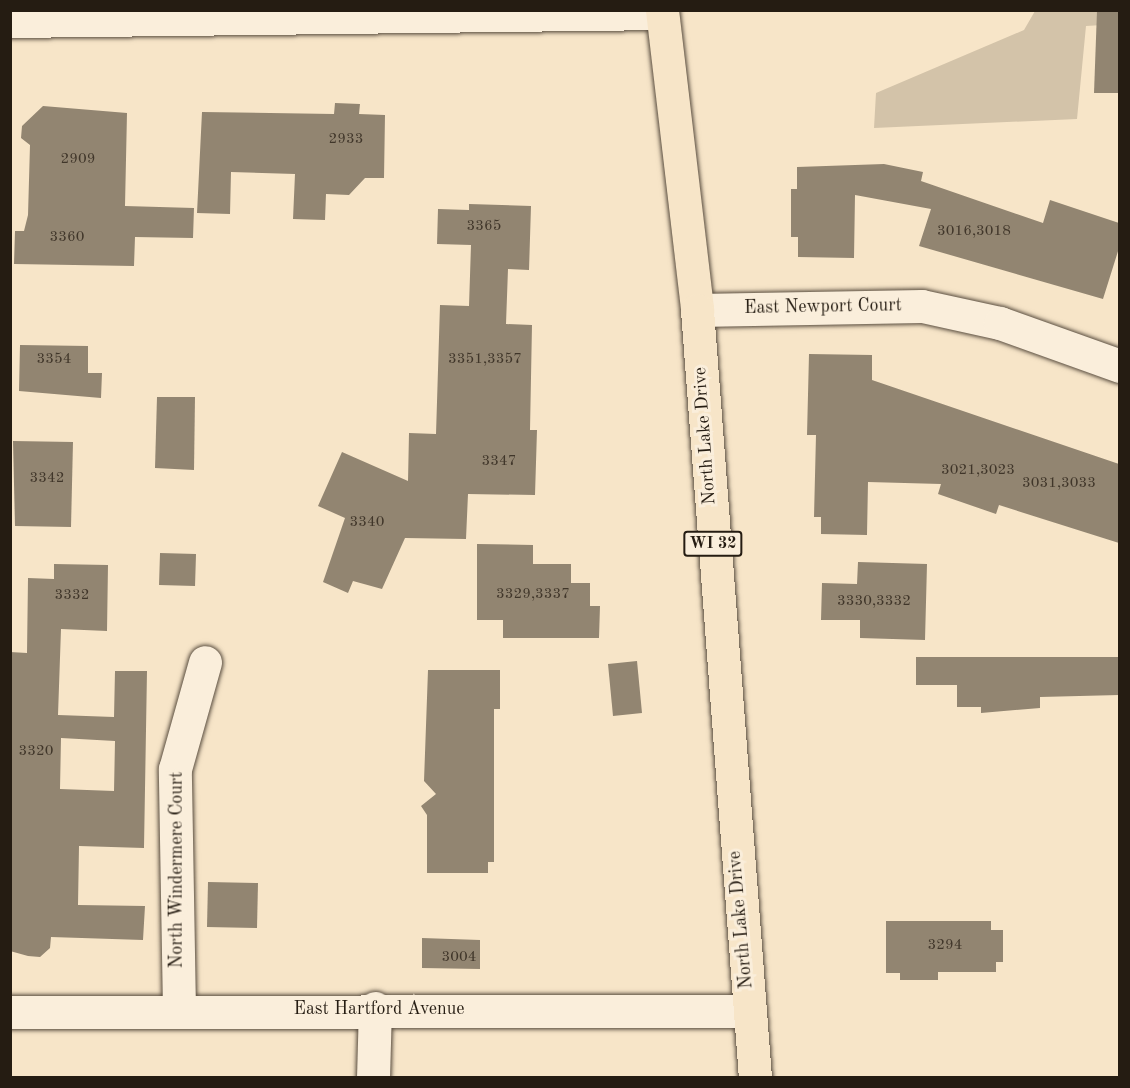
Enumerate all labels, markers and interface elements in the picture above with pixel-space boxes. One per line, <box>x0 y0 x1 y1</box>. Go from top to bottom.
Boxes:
house number: 2933 <box>329 131 363 149</box>
house number: 2909 <box>61 151 95 169</box>
house number: 3365 <box>467 218 501 236</box>
house number: 3016,3018 <box>937 223 1011 241</box>
house number: 3360 <box>50 229 84 247</box>
street label: East Newport Court <box>744 295 902 319</box>
house number: 3354 <box>37 351 71 369</box>
house number: 3351,3357 <box>448 351 522 369</box>
street label: North Lake Drive <box>689 366 721 506</box>
house number: 3347 <box>482 453 516 471</box>
house number: 3021,3023 <box>941 462 1015 480</box>
house number: 3342 <box>30 470 64 488</box>
house number: 3031,3033 <box>1022 475 1096 493</box>
house number: 3340 <box>350 514 384 532</box>
road number: WI 32 <box>683 531 743 557</box>
house number: 3329,3337 <box>496 586 570 604</box>
house number: 3332 <box>55 587 89 605</box>
house number: 3330,3332 <box>837 593 911 611</box>
house number: 3320 <box>19 743 53 761</box>
street label: North Windermere Court <box>166 772 188 968</box>
street label: North Lake Drive <box>724 850 758 990</box>
house number: 3294 <box>928 937 962 955</box>
house number: 3004 <box>442 949 476 967</box>
street label: East Hartford Avenue <box>293 998 465 1020</box>

